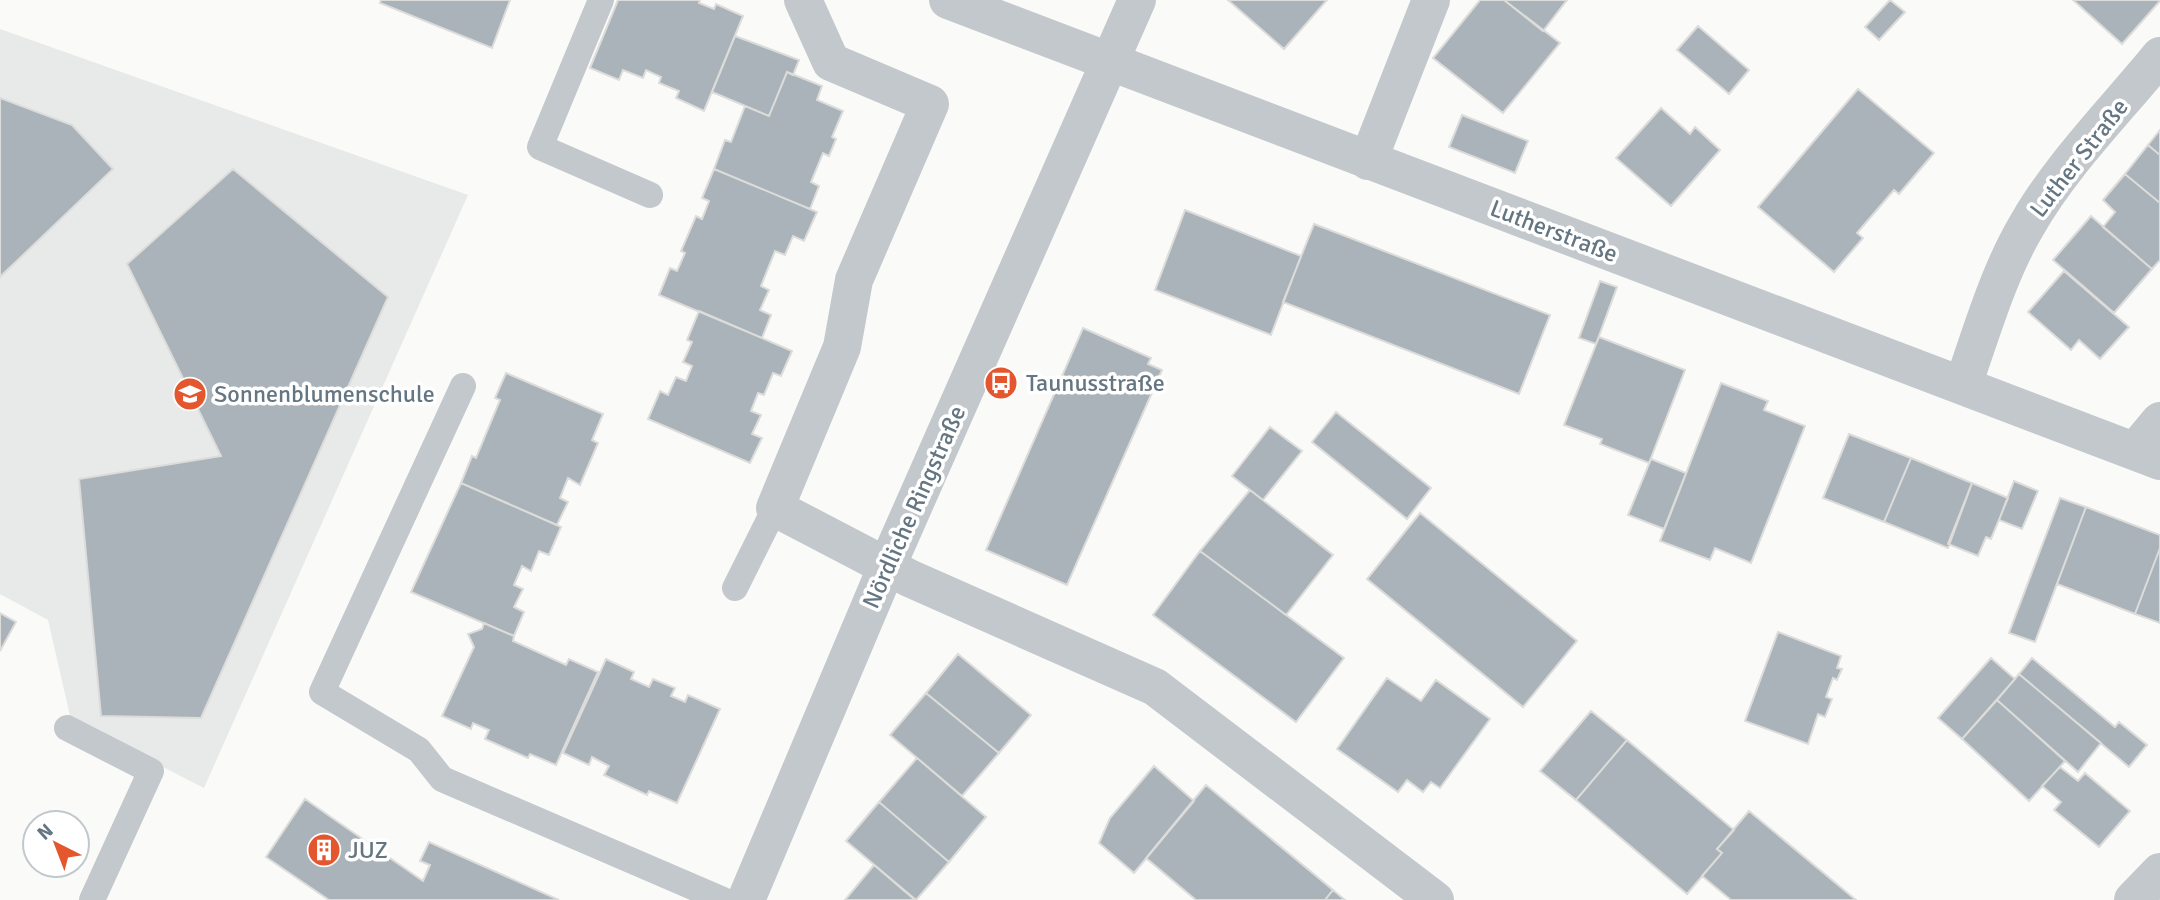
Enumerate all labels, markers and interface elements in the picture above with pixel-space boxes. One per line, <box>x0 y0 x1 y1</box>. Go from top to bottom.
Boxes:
street label: Luther Straße <box>2023 93 2135 223</box>
street label: Lutherstraße <box>1486 193 1622 269</box>
bus stop icon: Taunusstraße <box>982 364 1020 402</box>
place label: Taunusstraße <box>1026 368 1165 398</box>
school or university icon: Sonnenblumenschule <box>171 375 209 413</box>
place label: Sonnenblumenschule <box>214 379 435 409</box>
street label: Nördliche Ringstraße <box>856 401 972 613</box>
north arrow <box>21 809 91 879</box>
text: N <box>32 819 58 845</box>
building icon: JUZ <box>305 831 343 869</box>
place label: JUZ <box>348 835 388 865</box>

